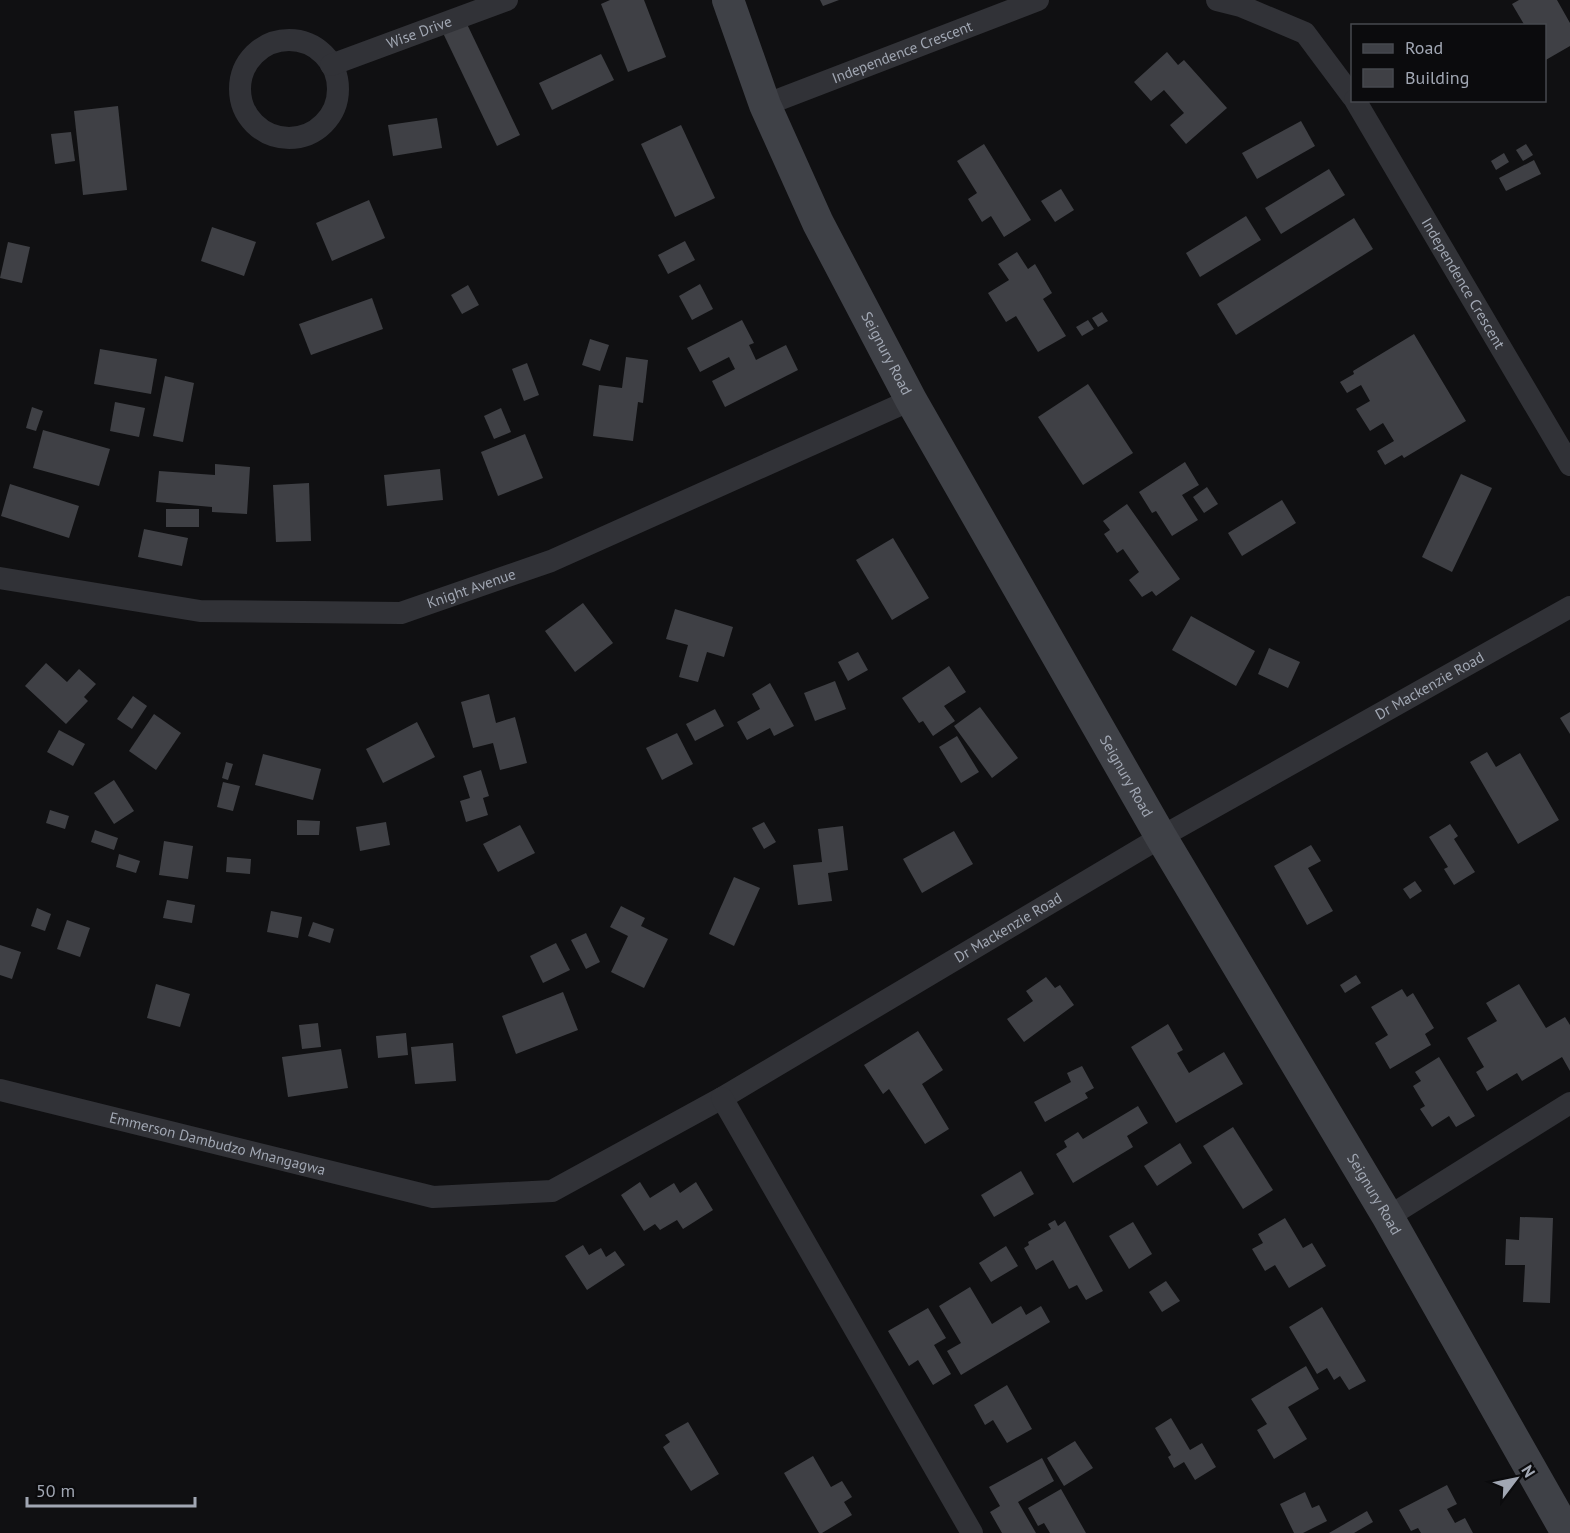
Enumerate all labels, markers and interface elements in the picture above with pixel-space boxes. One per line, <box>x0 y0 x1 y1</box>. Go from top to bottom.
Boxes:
street label: Wise Drive <box>384 11 454 53</box>
street label: Independence Crescent <box>829 16 975 87</box>
legend <box>1351 24 1546 102</box>
text: Road <box>1405 36 1443 59</box>
text: Building <box>1405 66 1469 89</box>
street label: Independence Crescent <box>1418 214 1510 352</box>
street label: Seignury Road <box>857 308 917 398</box>
street label: Knight Avenue <box>424 564 518 612</box>
street label: Dr Mackenzie Road <box>1372 647 1487 724</box>
street label: Seignury Road <box>1096 732 1158 820</box>
street label: Dr Mackenzie Road <box>951 888 1065 967</box>
street label: Emmerson Dambudzo Mnangagwa <box>108 1107 328 1179</box>
street label: Seignury Road <box>1343 1150 1406 1238</box>
north arrow <box>1486 1449 1546 1509</box>
text: N <box>1517 1461 1540 1481</box>
scale bar <box>27 1470 195 1508</box>
text: 50 m <box>36 1479 75 1502</box>

